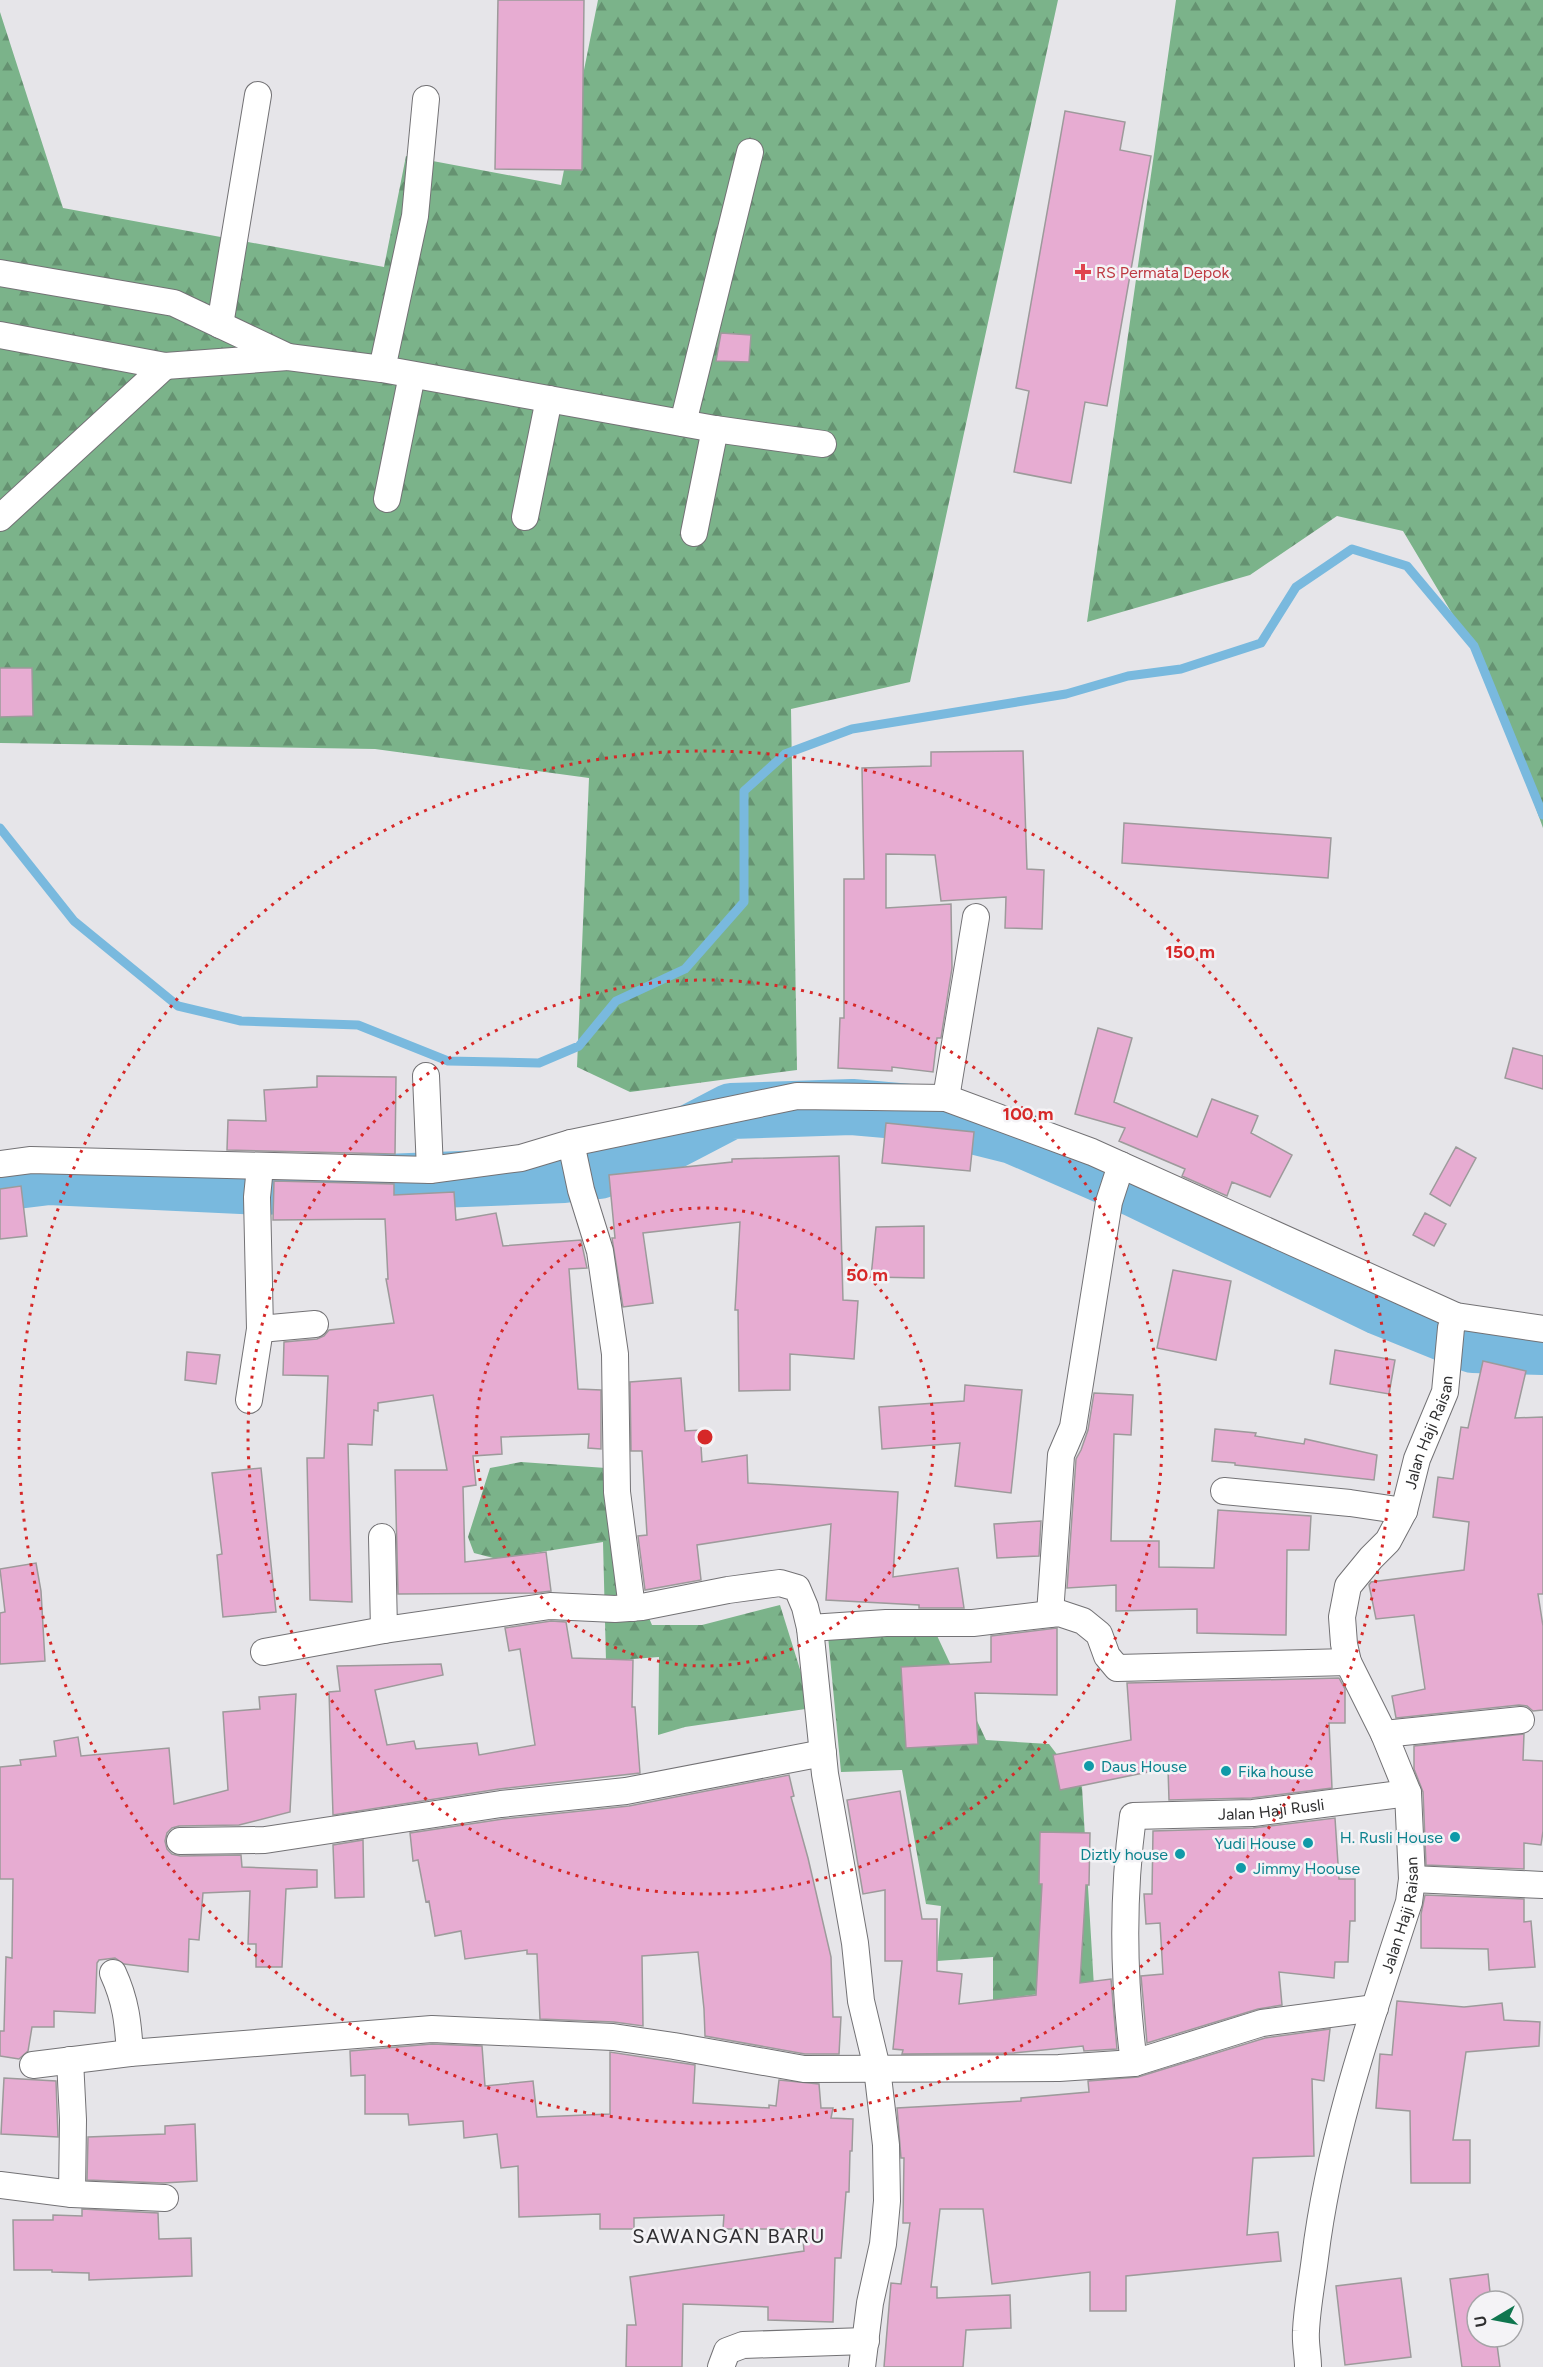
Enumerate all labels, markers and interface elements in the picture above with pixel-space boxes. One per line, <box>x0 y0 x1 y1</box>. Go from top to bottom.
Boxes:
marker: RS Permata Depok <box>1074 263 1092 281</box>
place label: RS Permata Depok <box>1096 263 1229 282</box>
text: 150 m <box>1165 941 1215 963</box>
text: 100 m <box>1003 1103 1053 1125</box>
text: 50 m <box>846 1264 888 1286</box>
street label: Jalan Haji Raisan <box>1400 1375 1456 1491</box>
centre of rings <box>695 1427 715 1447</box>
place label: Daus House <box>1101 1757 1187 1776</box>
marker: Daus House <box>1082 1759 1096 1773</box>
place label: Fika house <box>1238 1762 1314 1781</box>
marker: Fika house <box>1219 1764 1233 1778</box>
street label: Jalan Haji Rusli <box>1218 1794 1325 1823</box>
place label: H. Rusli House <box>1340 1828 1443 1847</box>
marker: H. Rusli House <box>1448 1830 1462 1844</box>
place label: Yudi House <box>1214 1834 1296 1853</box>
marker: Yudi House <box>1301 1836 1315 1850</box>
place label: Diztly house <box>1080 1845 1168 1864</box>
marker: Diztly house <box>1173 1847 1187 1861</box>
street label: Jalan Haji Raisan <box>1377 1856 1422 1976</box>
place label: Jimmy Hoouse <box>1253 1859 1360 1878</box>
marker: Jimmy Hoouse <box>1234 1861 1248 1875</box>
district label: SAWANGAN BARU <box>632 2224 826 2248</box>
north arrow <box>1465 2289 1525 2349</box>
text: U <box>1470 2314 1491 2329</box>

